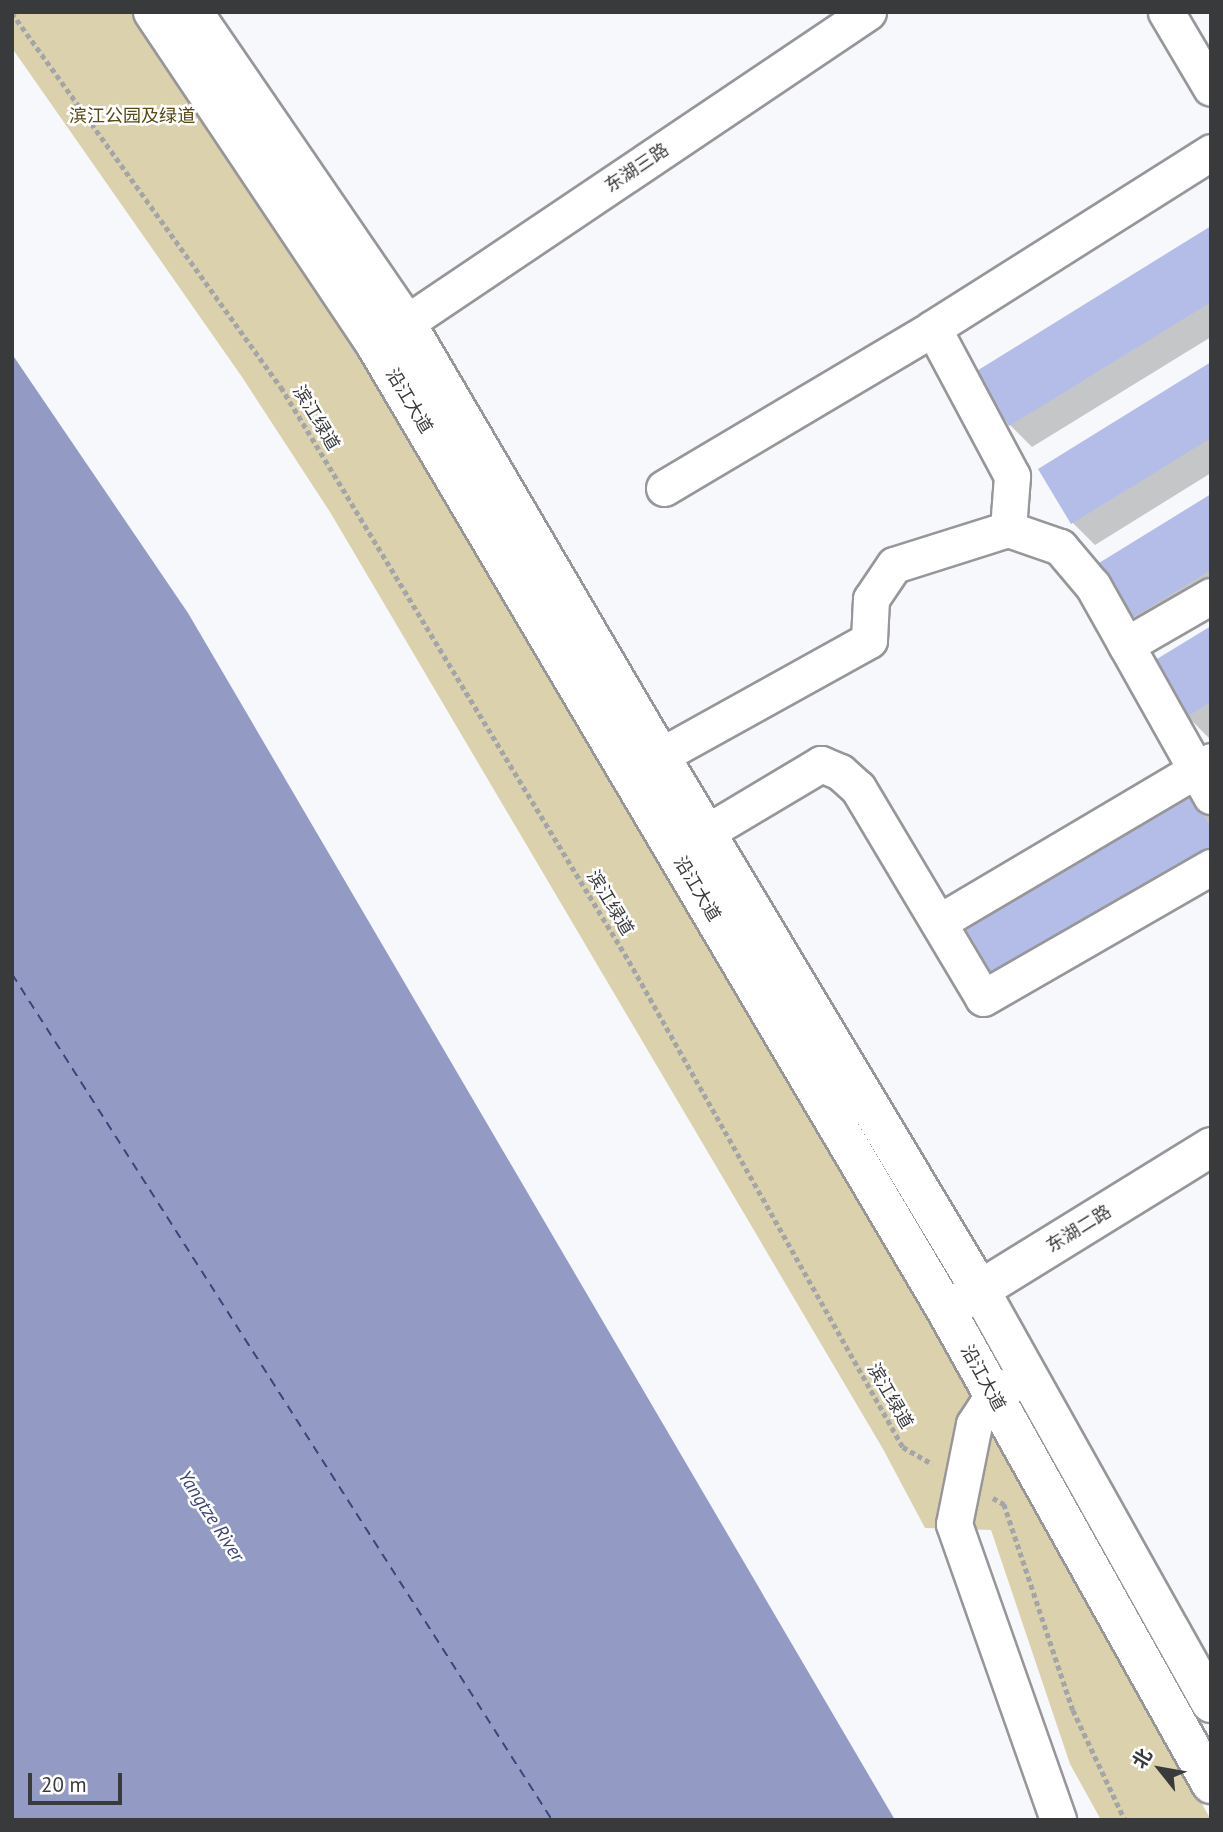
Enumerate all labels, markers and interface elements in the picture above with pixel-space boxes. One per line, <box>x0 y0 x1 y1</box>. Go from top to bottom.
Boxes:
park label: 滨江公园及绿道 <box>69 105 195 127</box>
street label: 东湖三路 <box>601 139 673 197</box>
street label: 沿江大道 <box>381 365 437 437</box>
street label: 滨江绿道 <box>288 382 344 454</box>
street label: 沿江大道 <box>669 853 725 925</box>
street label: 滨江绿道 <box>582 867 638 939</box>
street label: 东湖二路 <box>1043 1201 1115 1257</box>
street label: 沿江大道 <box>956 1341 1010 1415</box>
street label: 滨江绿道 <box>863 1359 917 1433</box>
water label: Yangtze River <box>173 1466 249 1566</box>
north arrow <box>1125 1734 1195 1804</box>
text: 北 <box>1127 1744 1157 1773</box>
scale bar <box>32 1758 126 1802</box>
text: 20 m <box>41 1771 87 1798</box>

